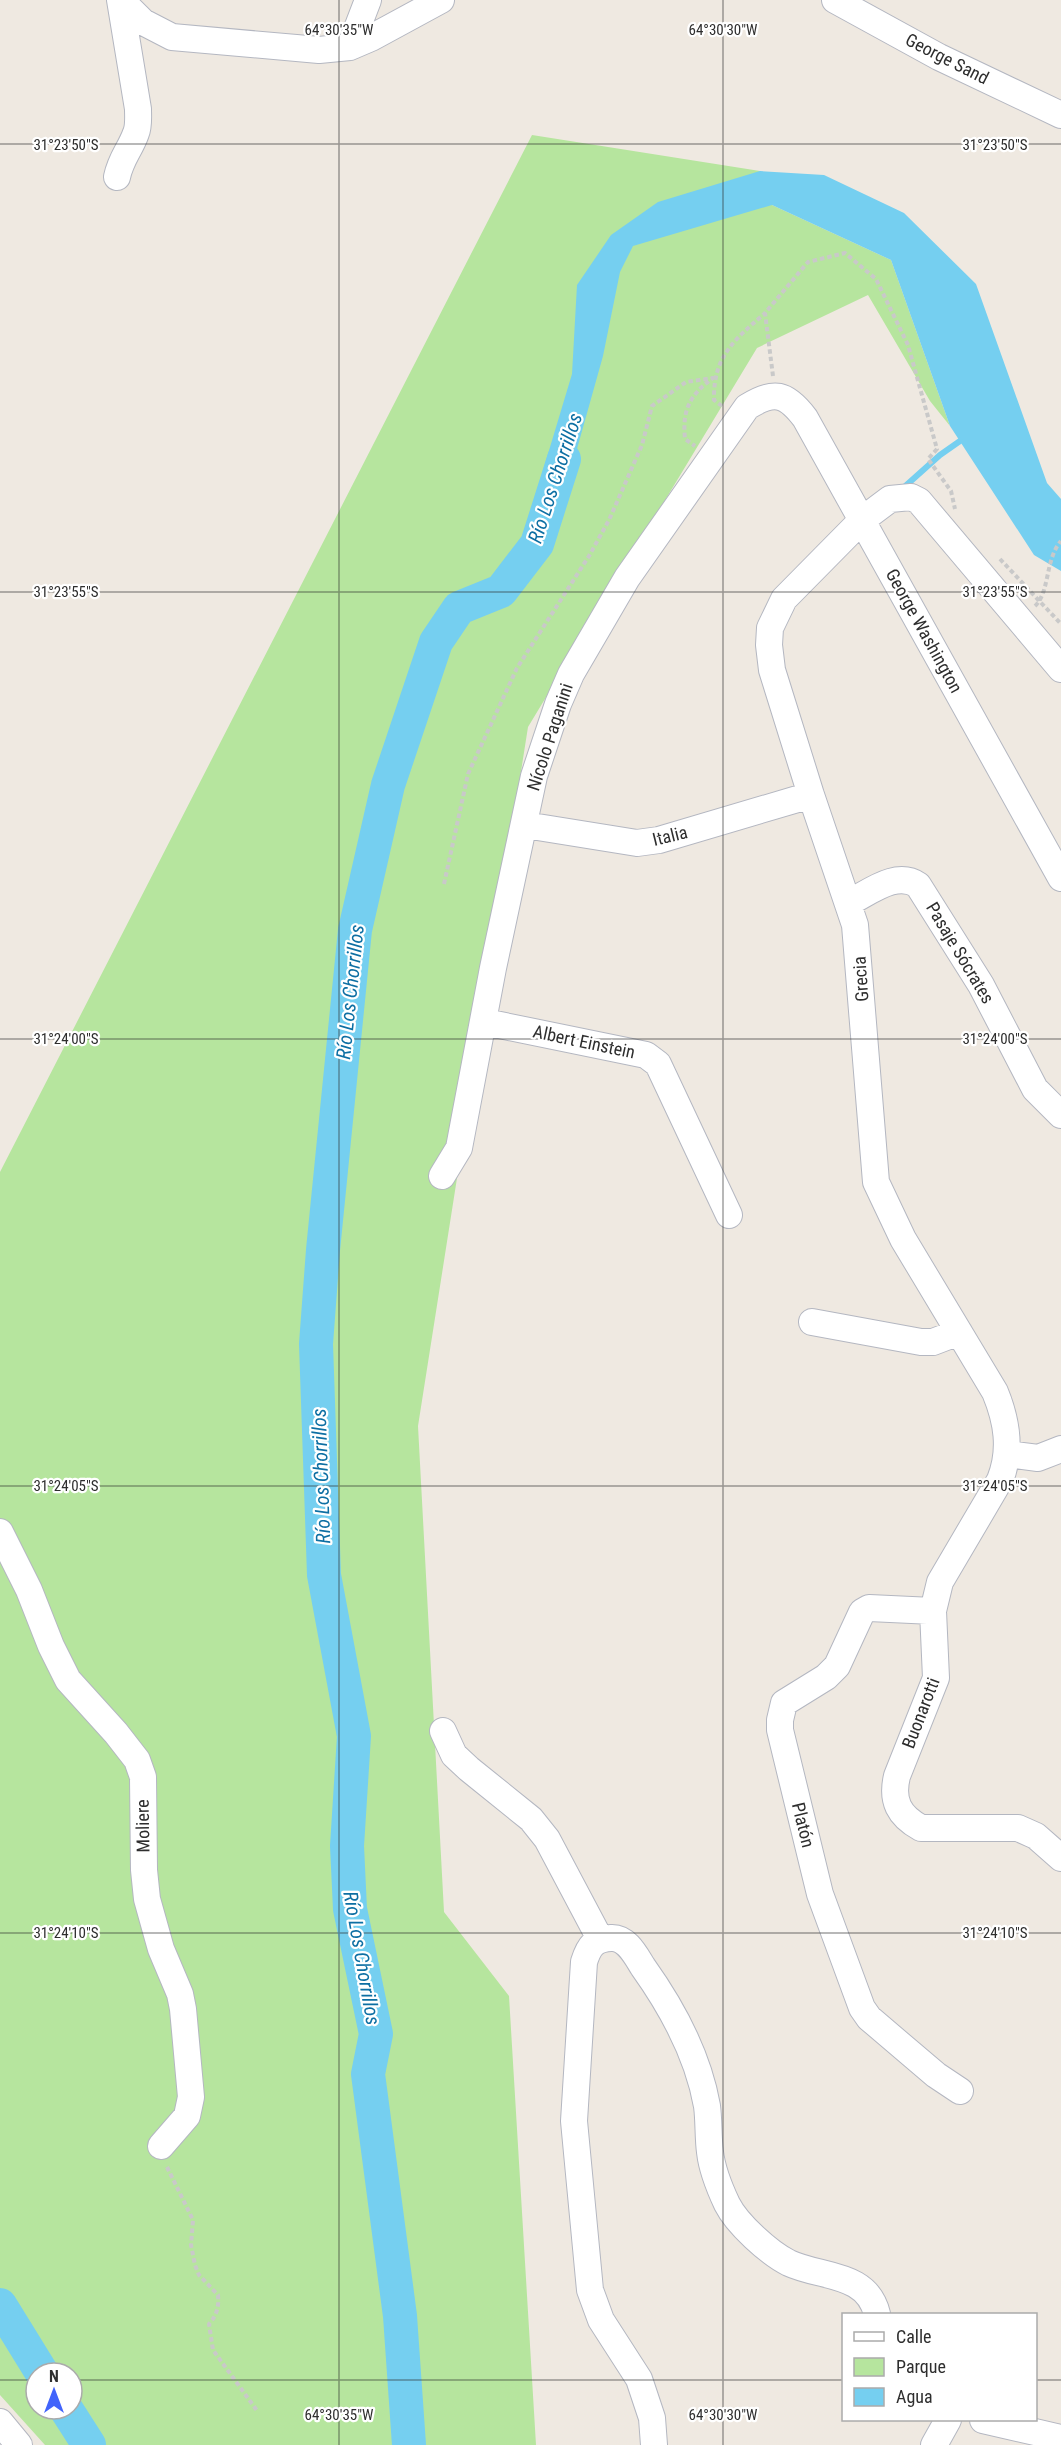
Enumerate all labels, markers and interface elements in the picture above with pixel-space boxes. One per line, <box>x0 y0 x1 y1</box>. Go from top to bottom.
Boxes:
text: 64°30'35"W <box>305 21 374 39</box>
text: 64°30'30"W <box>689 21 758 39</box>
street label: George Sand <box>902 29 992 88</box>
text: 31°23'50"S <box>33 136 99 154</box>
text: 31°23'50"S <box>962 136 1028 154</box>
water label: Río Los Chorrillos <box>523 410 587 546</box>
street label: George Washington <box>882 565 967 696</box>
text: 31°23'55"S <box>33 583 99 601</box>
text: 31°23'55"S <box>962 583 1028 601</box>
street label: Nícolo Paganini <box>522 680 577 793</box>
street label: Italia <box>650 821 690 850</box>
street label: Pasaje Sócrates <box>922 898 999 1007</box>
water label: Río Los Chorrillos <box>331 923 369 1061</box>
street label: Grecia <box>848 956 873 1002</box>
street label: Albert Einstein <box>531 1020 637 1063</box>
text: 31°24'00"S <box>33 1030 99 1048</box>
text: 31°24'00"S <box>962 1030 1028 1048</box>
water label: Río Los Chorrillos <box>307 1408 335 1544</box>
text: 31°24'05"S <box>33 1477 99 1495</box>
text: 31°24'05"S <box>962 1477 1028 1495</box>
street label: Buonarotti <box>897 1675 944 1751</box>
street label: Moliere <box>132 1799 153 1853</box>
street label: Platón <box>788 1800 819 1850</box>
water label: Río Los Chorrillos <box>338 1889 386 2027</box>
text: 31°24'10"S <box>33 1924 99 1942</box>
text: 31°24'10"S <box>962 1924 1028 1942</box>
legend <box>842 2313 1037 2421</box>
text: Calle <box>896 2326 932 2347</box>
text: Parque <box>896 2356 946 2377</box>
north arrow <box>24 2361 84 2421</box>
text: N <box>49 2367 59 2386</box>
text: Agua <box>896 2386 933 2407</box>
text: 64°30'35"W <box>305 2406 374 2424</box>
text: 64°30'30"W <box>689 2406 758 2424</box>

